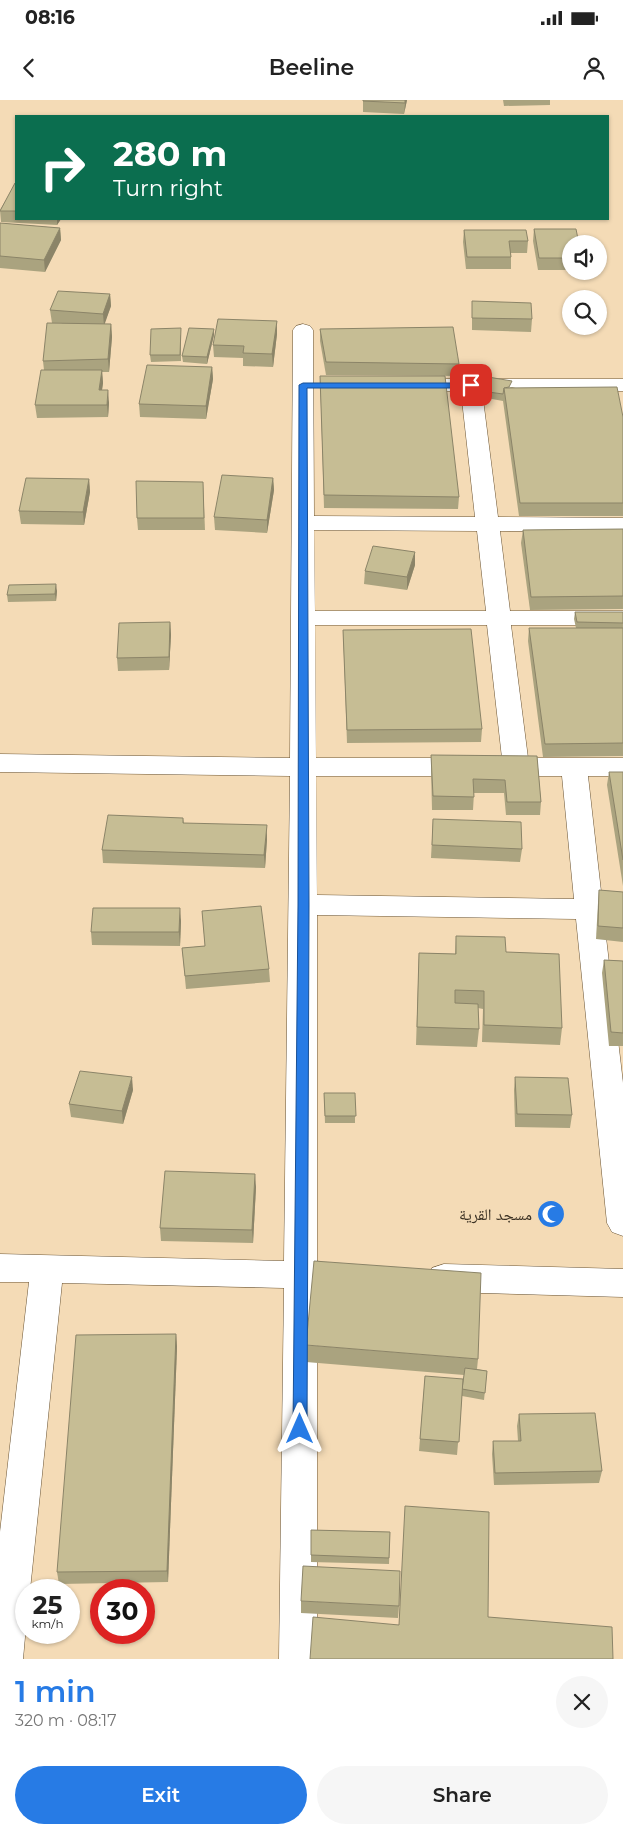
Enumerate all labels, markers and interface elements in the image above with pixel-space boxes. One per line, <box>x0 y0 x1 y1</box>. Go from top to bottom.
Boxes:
text: 08:16 <box>25 6 75 29</box>
icon: back <box>15 54 43 82</box>
text: Beeline <box>269 54 354 81</box>
icon: person <box>580 54 608 82</box>
text: 280 m <box>113 132 227 175</box>
icon: right <box>30 135 95 200</box>
text: Turn right <box>113 175 223 202</box>
map controls <box>562 235 607 335</box>
button: sound <box>562 235 607 280</box>
button: search <box>562 290 607 335</box>
pin <box>450 364 492 406</box>
icon: arrive <box>457 371 485 399</box>
mosque icon: مسجد القرية <box>536 1199 566 1229</box>
place label: مسجد القرية <box>459 1205 532 1224</box>
position arrow <box>273 1402 325 1454</box>
speed limit sign: 30 <box>90 1579 155 1644</box>
text: 25 <box>33 1590 62 1620</box>
text: km/h <box>31 1616 64 1631</box>
text: 1 min <box>15 1673 96 1710</box>
button: close <box>556 1676 608 1728</box>
text: 320 m · 08:17 <box>15 1711 117 1730</box>
button: Exit <box>15 1766 307 1824</box>
button: Share <box>317 1766 608 1824</box>

